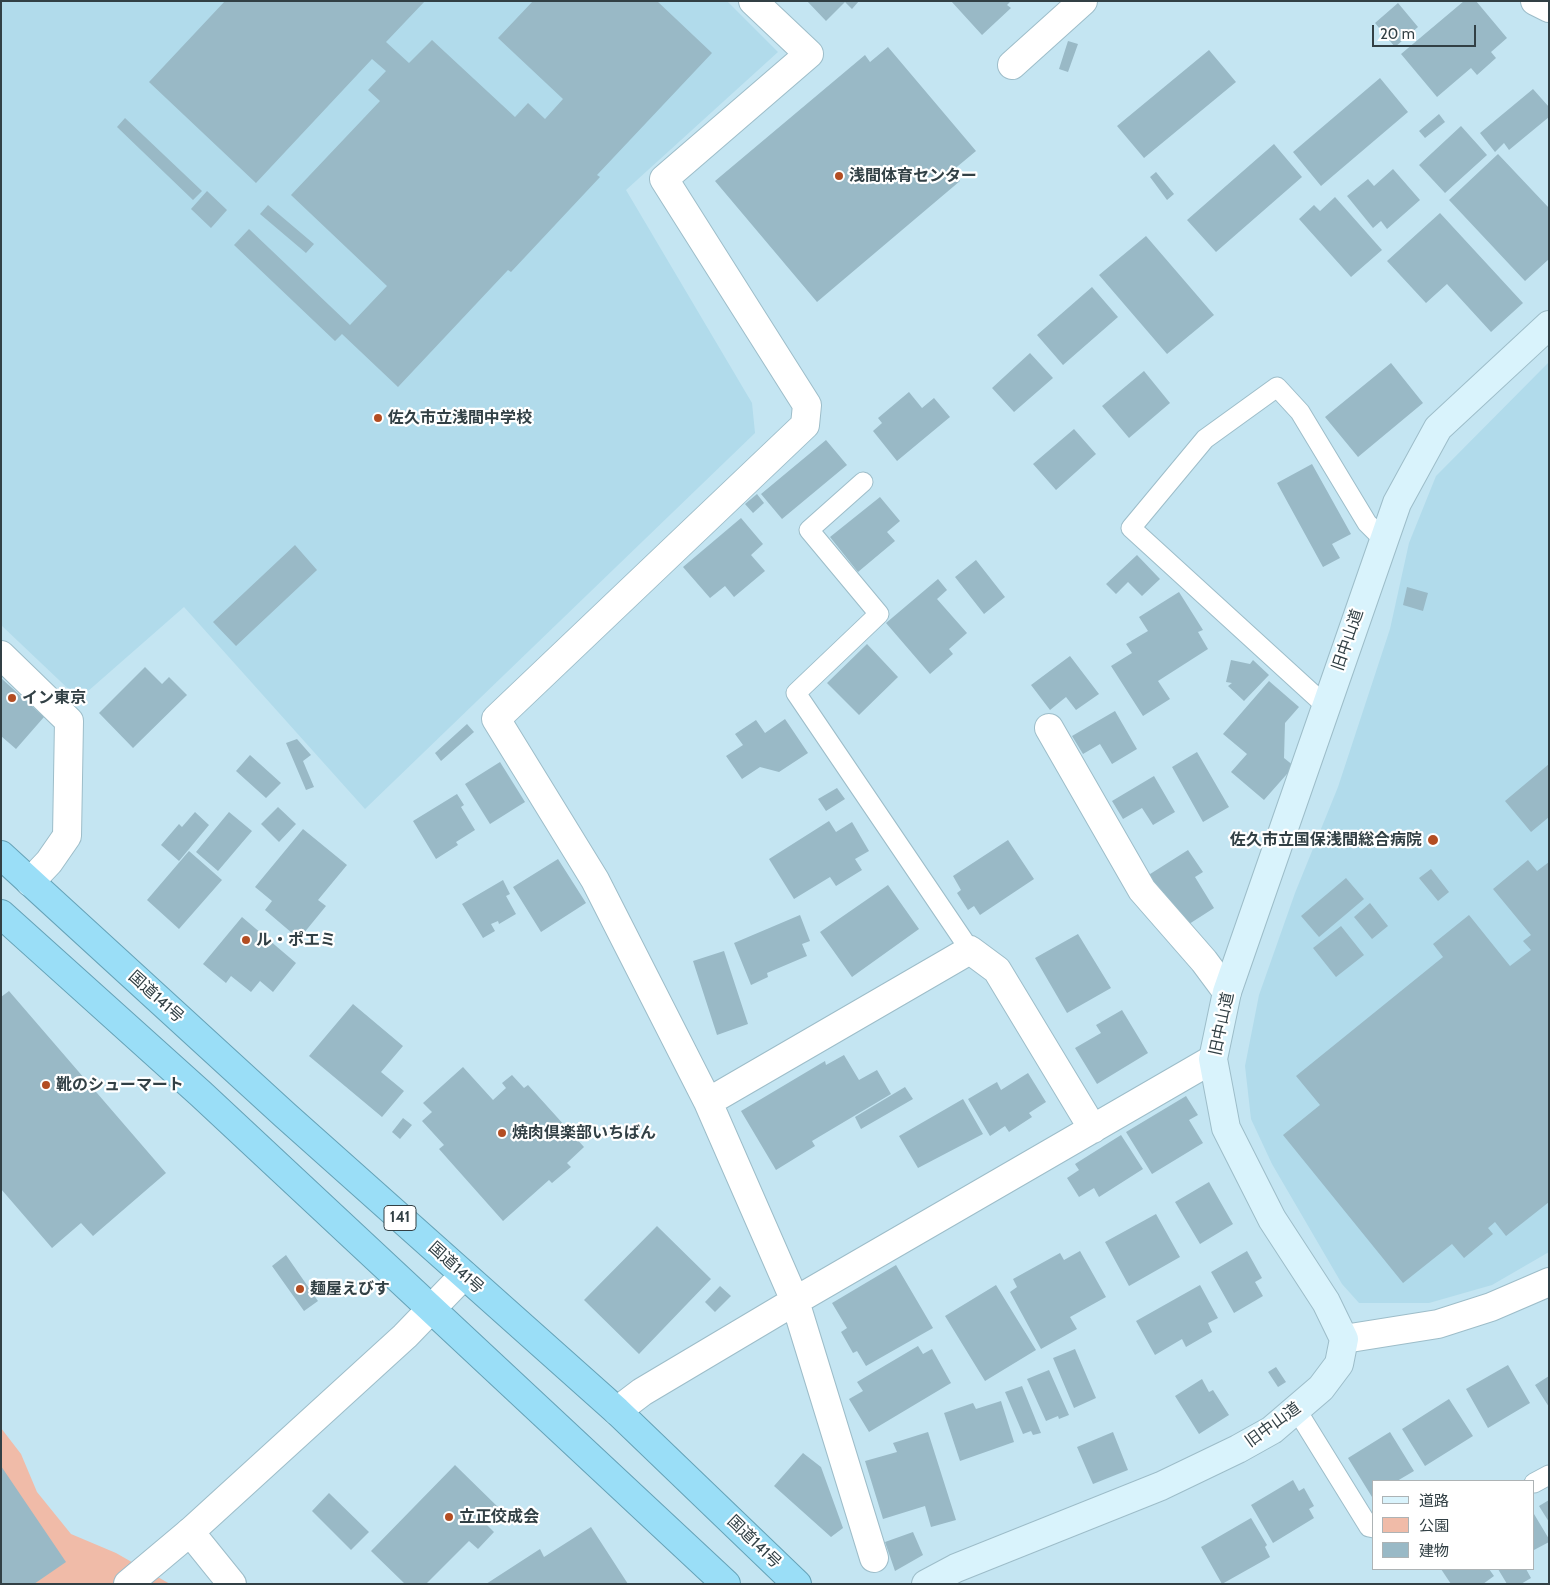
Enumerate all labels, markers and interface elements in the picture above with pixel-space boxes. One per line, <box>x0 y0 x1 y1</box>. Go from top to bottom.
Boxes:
scale bar <box>1375 15 1479 47</box>
text: 20 m <box>1380 25 1415 43</box>
place label: 浅間体育センター <box>849 166 977 186</box>
marker: 浅間体育センター <box>833 170 845 182</box>
place label: 佐久市立浅間中学校 <box>388 408 532 428</box>
marker: 佐久市立浅間中学校 <box>372 412 384 424</box>
street label: 旧中山道 <box>1329 607 1367 673</box>
place label: イン東京 <box>22 688 86 708</box>
marker: イン東京 <box>6 692 18 704</box>
place label: 佐久市立国保浅間総合病院 <box>1230 830 1422 850</box>
marker: 佐久市立国保浅間総合病院 <box>1426 833 1440 847</box>
place label: ル・ポエミ <box>256 930 336 950</box>
marker: ル・ポエミ <box>240 934 252 946</box>
street label: 国道141号 <box>124 967 188 1027</box>
street label: 旧中山道 <box>1206 991 1238 1057</box>
place label: 靴のシューマート <box>56 1075 184 1095</box>
marker: 靴のシューマート <box>40 1079 52 1091</box>
place label: 焼肉倶楽部いちばん <box>512 1123 656 1143</box>
marker: 焼肉倶楽部いちばん <box>496 1127 508 1139</box>
road number: 141 <box>384 1206 416 1230</box>
street label: 国道141号 <box>424 1238 488 1298</box>
place label: 麺屋えびす <box>310 1279 390 1299</box>
marker: 麺屋えびす <box>294 1283 306 1295</box>
street label: 旧中山道 <box>1241 1398 1305 1452</box>
legend <box>1372 1480 1535 1570</box>
text: 道路 <box>1419 1492 1449 1510</box>
place label: 立正佼成会 <box>459 1507 539 1527</box>
marker: 立正佼成会 <box>443 1511 455 1523</box>
street label: 国道141号 <box>723 1512 785 1572</box>
text: 公園 <box>1419 1517 1449 1535</box>
text: 建物 <box>1419 1542 1449 1560</box>

